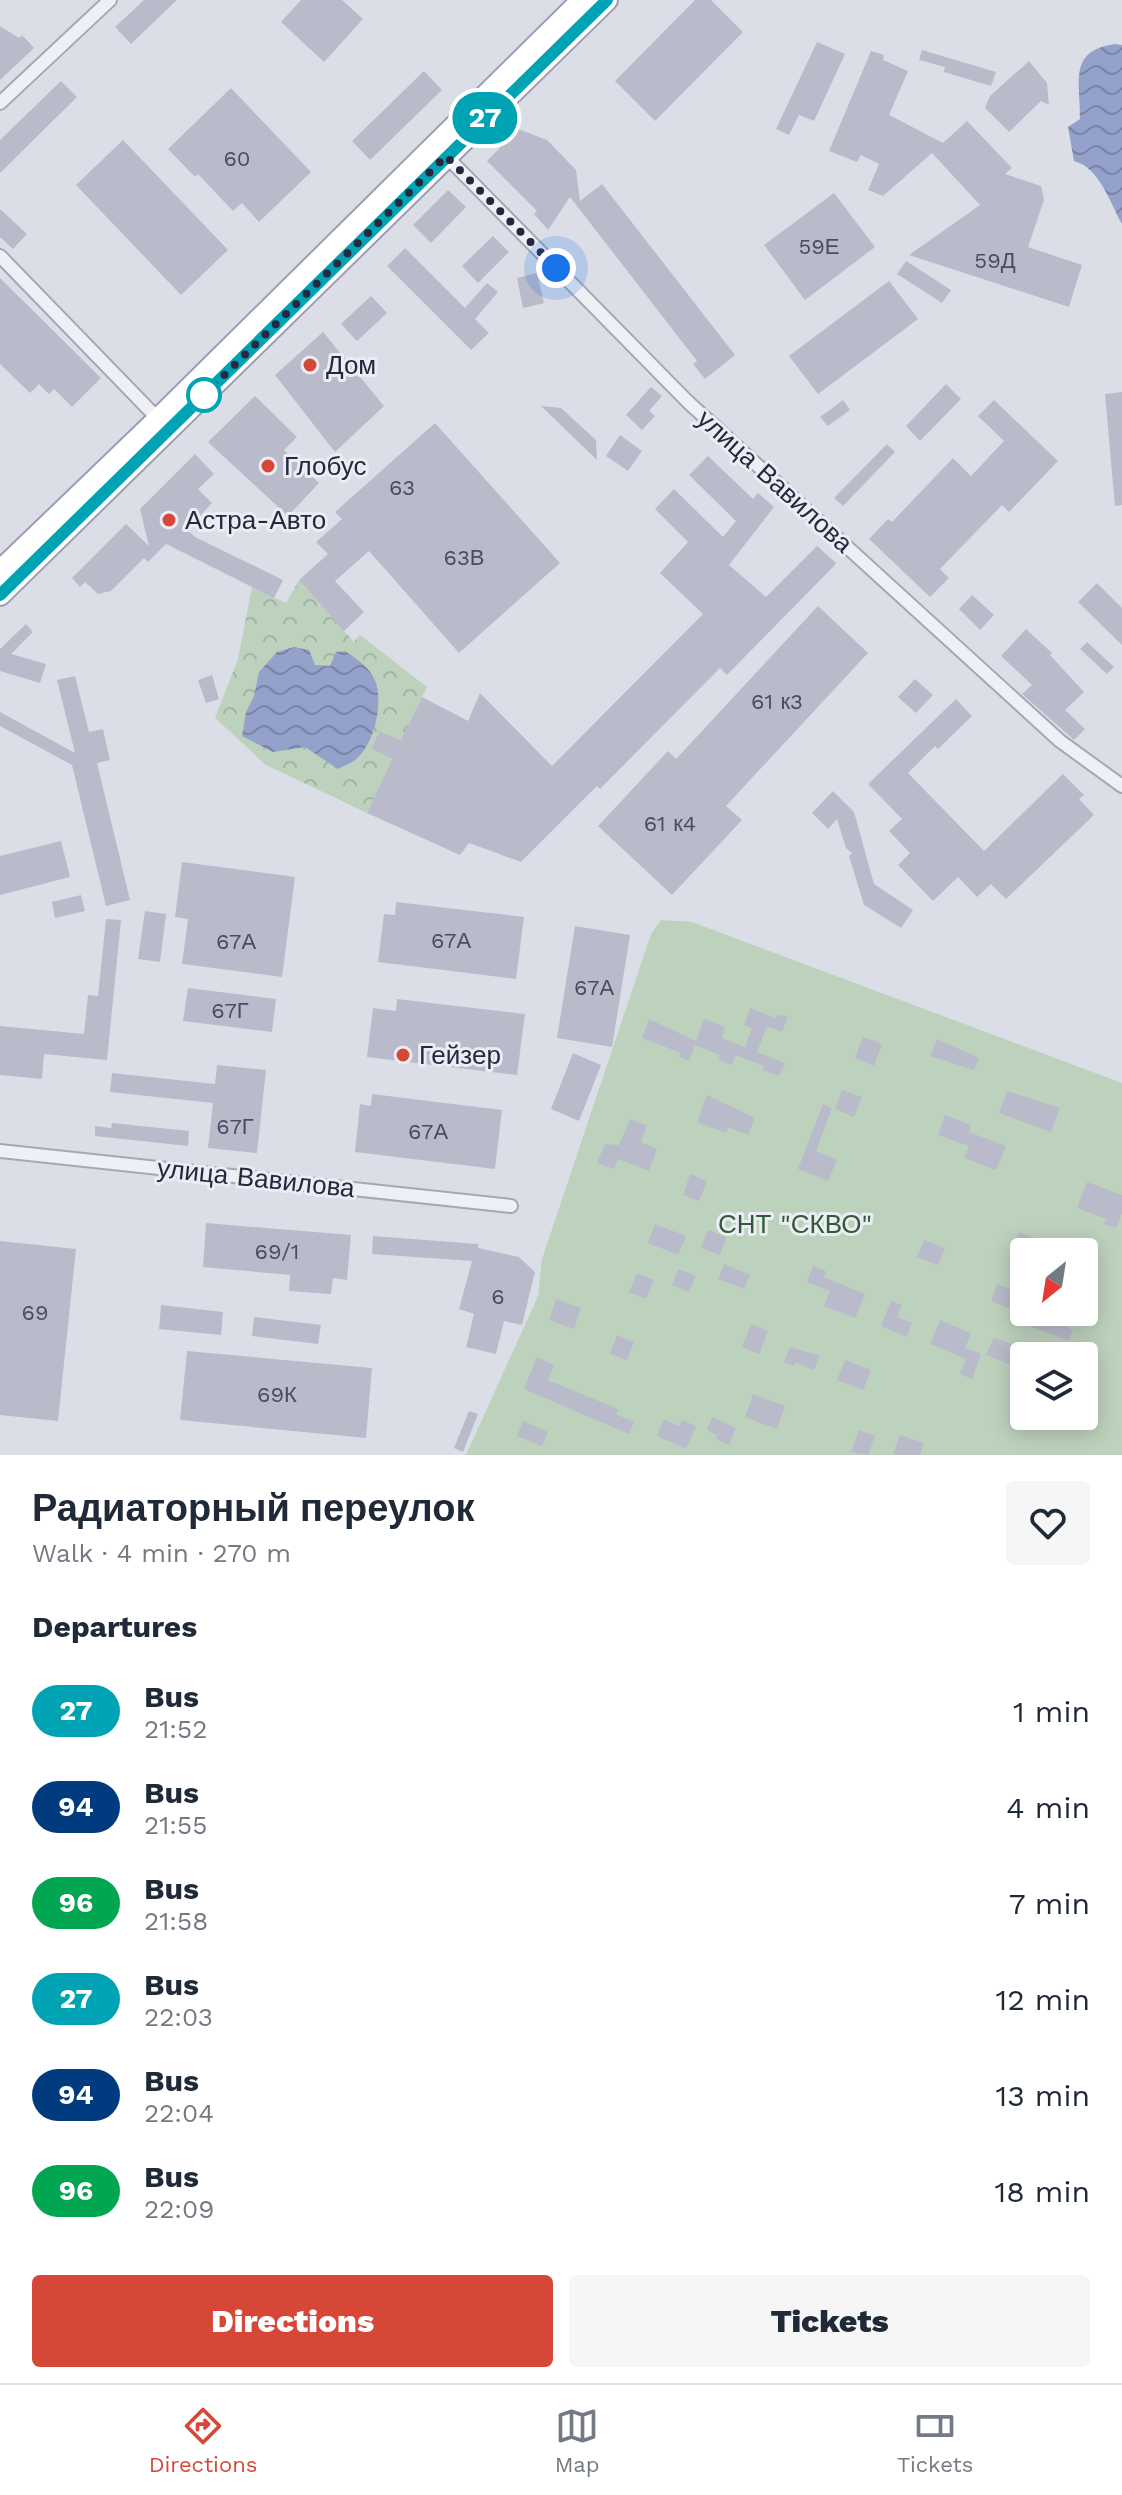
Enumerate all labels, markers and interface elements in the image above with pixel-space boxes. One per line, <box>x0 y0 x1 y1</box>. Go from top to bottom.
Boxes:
line badge: 27 <box>449 92 521 144</box>
text: 27 <box>468 101 502 134</box>
house number: 60 <box>223 146 251 171</box>
house number: 59Е <box>798 234 840 259</box>
your location <box>536 248 576 288</box>
house number: 59Д <box>974 248 1016 273</box>
place label: Дом <box>326 350 376 380</box>
marker: Дом <box>301 356 319 374</box>
unlabelled marker <box>187 378 221 412</box>
street label: улица Вавилова <box>691 403 859 559</box>
place label: Глобус <box>284 451 367 481</box>
marker: Глобус <box>259 457 277 475</box>
house number: 63 <box>389 475 415 500</box>
place label: Астра-Авто <box>185 505 326 535</box>
marker: Астра-Авто <box>160 511 178 529</box>
house number: 63В <box>444 545 484 570</box>
house number: 61 к3 <box>751 689 803 714</box>
house number: 61 к4 <box>644 811 696 836</box>
house number: 67А <box>431 928 471 953</box>
house number: 67А <box>216 929 256 954</box>
house number: 67А <box>574 975 614 1000</box>
house number: 67Г <box>211 998 249 1023</box>
place label: Гейзер <box>419 1040 501 1070</box>
marker: Гейзер <box>394 1046 412 1064</box>
house number: 67Г <box>216 1114 254 1139</box>
house number: 67А <box>408 1119 448 1144</box>
street label: улица Вавилова <box>156 1153 357 1203</box>
park label: СНТ "СКВО" <box>718 1209 872 1239</box>
north arrow <box>1010 1238 1098 1326</box>
map controls <box>1010 1238 1098 1430</box>
house number: 69/1 <box>255 1239 299 1264</box>
house number: 6 <box>491 1284 505 1309</box>
house number: 69 <box>22 1300 48 1325</box>
button: layers <box>1010 1342 1098 1430</box>
house number: 69К <box>257 1382 297 1407</box>
button: heart <box>1006 1481 1090 1565</box>
text: Радиаторный переулок <box>32 1486 474 1530</box>
text: Walk · 4 min · 270 m <box>32 1538 291 1568</box>
text: Departures <box>32 1609 197 1644</box>
text: Bus <box>144 1679 199 1714</box>
text: 27 <box>59 1694 93 1727</box>
text: 1 min <box>1013 1694 1090 1729</box>
text: 21:52 <box>144 1714 207 1744</box>
text: Bus <box>144 1775 199 1810</box>
text: 94 <box>58 1790 94 1823</box>
text: 4 min <box>1006 1790 1090 1825</box>
text: 21:55 <box>144 1810 207 1840</box>
text: Bus <box>144 1871 199 1906</box>
text: 96 <box>59 1886 93 1919</box>
text: 7 min <box>1009 1886 1090 1921</box>
text: 21:58 <box>144 1906 208 1936</box>
text: Bus <box>144 1967 199 2002</box>
text: 27 <box>59 1982 93 2015</box>
text: 12 min <box>995 1982 1090 2017</box>
text: 22:03 <box>144 2002 213 2032</box>
text: Bus <box>144 2063 199 2098</box>
text: 94 <box>58 2078 94 2111</box>
text: 13 min <box>995 2078 1090 2113</box>
text: 22:04 <box>144 2098 214 2128</box>
text: Bus <box>144 2159 199 2194</box>
text: 96 <box>59 2174 93 2207</box>
text: 18 min <box>994 2174 1090 2209</box>
text: 22:09 <box>144 2194 214 2224</box>
button: Directions <box>32 2275 553 2367</box>
button: Tickets <box>569 2275 1090 2367</box>
tab: Directions <box>149 2404 257 2477</box>
tab: Map <box>555 2404 600 2477</box>
tab: Tickets <box>897 2404 973 2477</box>

